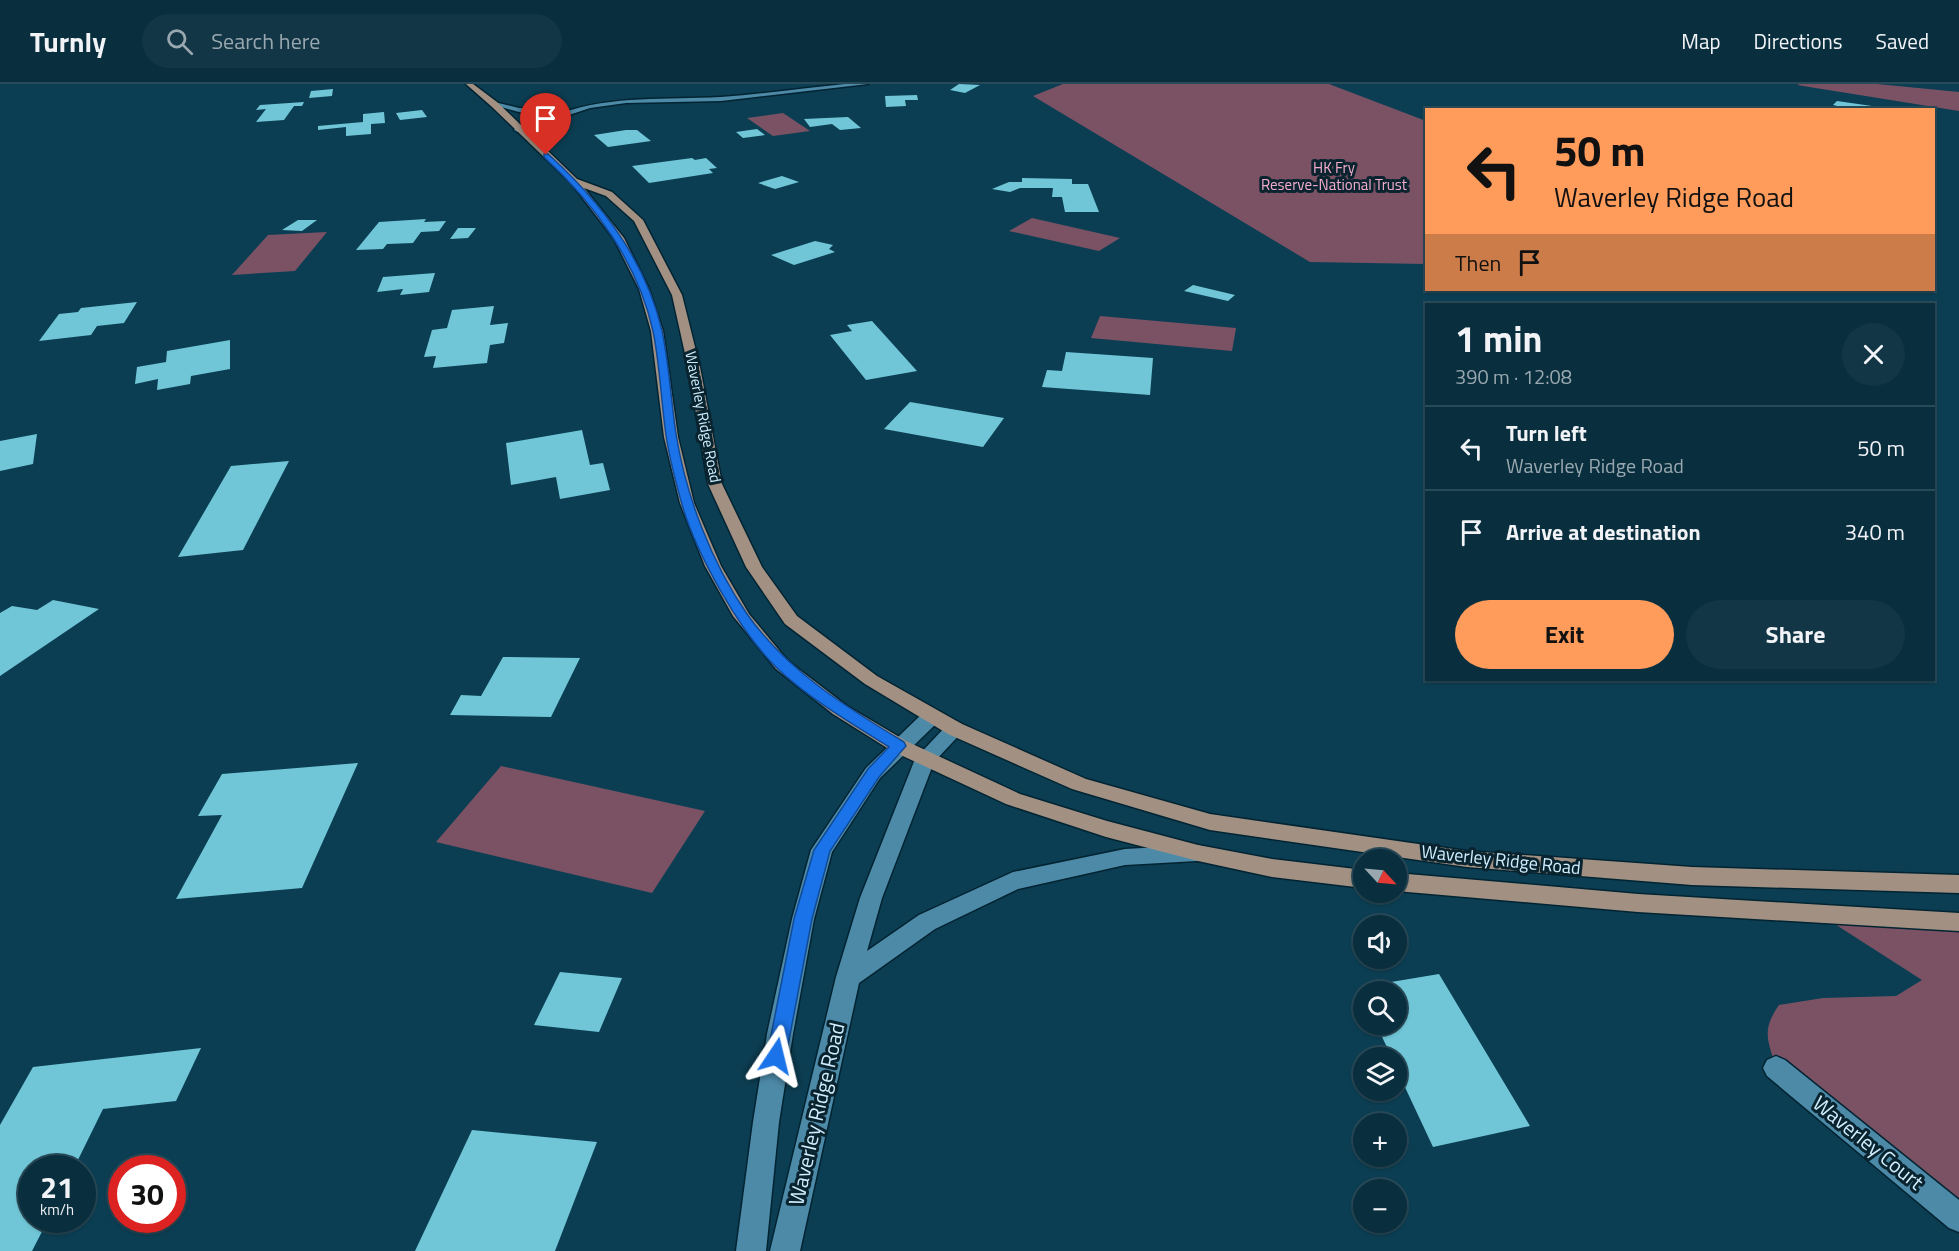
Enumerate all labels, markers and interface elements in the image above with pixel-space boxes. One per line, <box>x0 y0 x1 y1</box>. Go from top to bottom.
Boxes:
search box <box>142 14 562 68</box>
text: Turnly <box>30 20 106 63</box>
text: Search here <box>211 24 320 58</box>
icon: search <box>163 25 196 58</box>
text: Map <box>1681 25 1721 57</box>
text: Directions <box>1754 25 1843 57</box>
text: Saved <box>1876 25 1929 57</box>
pin <box>520 93 571 155</box>
icon: arrive <box>529 102 562 135</box>
text: 50 m <box>1554 118 1646 182</box>
icon: left <box>1455 132 1533 210</box>
park label: HK Fry Reserve-National Trust <box>1261 156 1408 196</box>
text: Waverley Ridge Road <box>1554 176 1794 217</box>
text: Then <box>1455 246 1501 280</box>
icon: arrive <box>1513 246 1546 279</box>
text: 1 min <box>1455 311 1542 366</box>
button: close <box>1842 323 1905 386</box>
street label: Waverley Ridge Road <box>679 349 727 485</box>
text: 390 m · 12:08 <box>1455 361 1572 392</box>
text: Turn left <box>1506 416 1587 450</box>
text: 50 m <box>1857 431 1905 465</box>
icon: left <box>1455 432 1488 465</box>
text: Waverley Ridge Road <box>1506 450 1684 481</box>
text: Arrive at destination <box>1506 515 1701 549</box>
text: 340 m <box>1845 515 1905 549</box>
icon: arrive <box>1455 516 1488 549</box>
button: Exit <box>1455 600 1674 669</box>
button: Share <box>1686 600 1905 669</box>
street label: Waverley Ridge Road <box>1420 838 1582 881</box>
north arrow <box>1353 849 1407 903</box>
map controls <box>1353 849 1407 1233</box>
button: sound <box>1353 915 1407 969</box>
button: search <box>1353 981 1407 1035</box>
street label: Waverley Ridge Road <box>779 1019 853 1208</box>
position arrow <box>744 1024 808 1088</box>
button: layers <box>1353 1047 1407 1101</box>
street label: Waverley Court <box>1806 1087 1931 1197</box>
button: + <box>1353 1113 1407 1167</box>
speed limit sign: 30 <box>108 1155 186 1233</box>
text: 21 <box>40 1164 74 1210</box>
button: − <box>1353 1179 1407 1233</box>
text: km/h <box>40 1198 74 1221</box>

